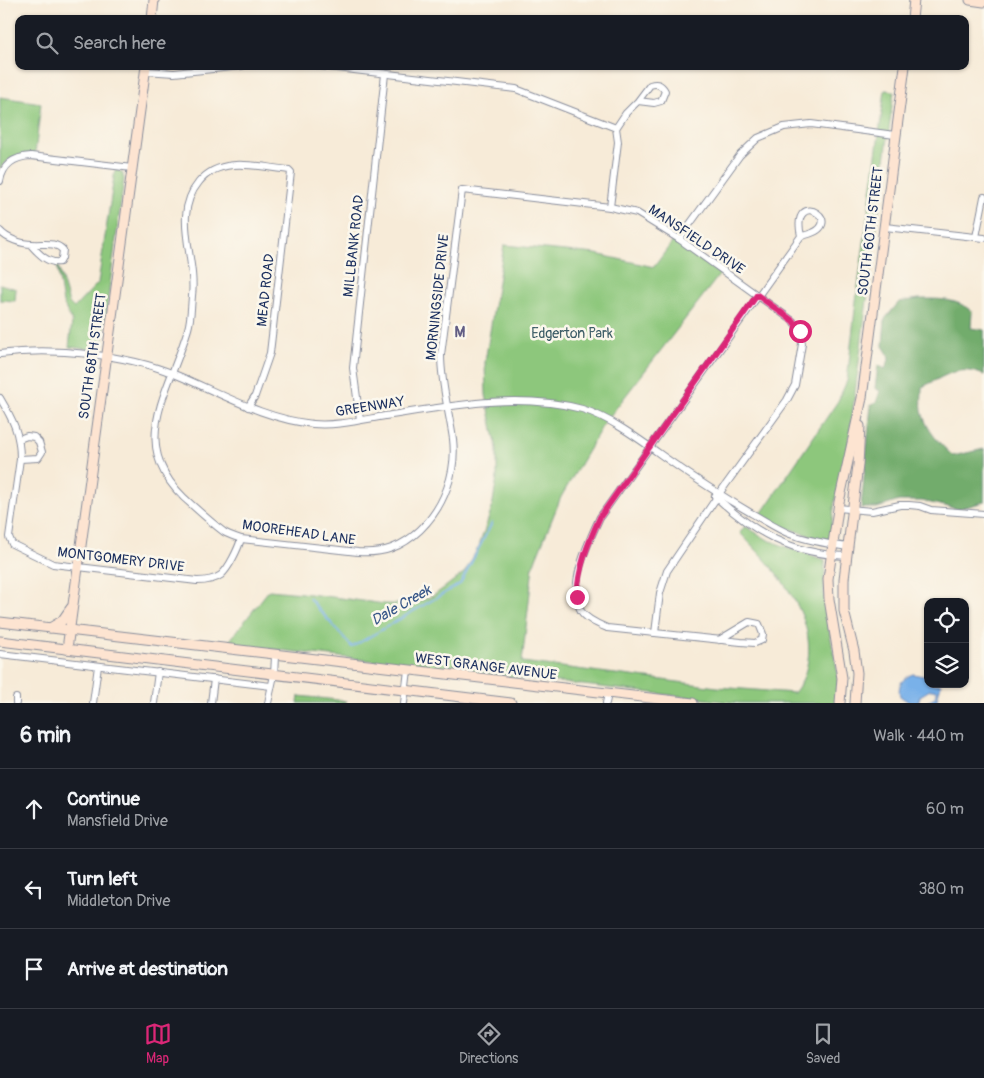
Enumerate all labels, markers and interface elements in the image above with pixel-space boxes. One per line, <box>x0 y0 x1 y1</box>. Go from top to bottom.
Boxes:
search box <box>15 15 969 70</box>
icon: search <box>33 29 61 57</box>
text: Search here <box>73 31 166 55</box>
street label: SOUTH 60TH STREET <box>854 165 887 296</box>
street label: MILLBANK ROAD <box>340 194 367 298</box>
street label: MANSFIELD DRIVE <box>645 201 748 278</box>
street label: MORNINGSIDE DRIVE <box>422 233 453 361</box>
street label: MEAD ROAD <box>253 253 278 327</box>
street label: SOUTH 68TH STREET <box>75 292 110 420</box>
route start <box>789 320 812 343</box>
district label: M <box>455 323 466 342</box>
park label: Edgerton Park <box>531 325 613 342</box>
street label: GREENWAY <box>334 393 406 420</box>
street label: MOOREHEAD LANE <box>241 516 357 549</box>
street label: MONTGOMERY DRIVE <box>57 543 185 576</box>
water label: Dale Creek <box>368 580 436 630</box>
route end <box>566 586 589 609</box>
map controls <box>924 598 969 688</box>
button: locate <box>924 598 969 643</box>
button: layers <box>924 643 969 688</box>
street label: WEST GRANGE AVENUE <box>414 649 558 684</box>
text: 6 min <box>20 722 71 749</box>
text: Walk · 440 m <box>873 726 964 746</box>
text: Continue <box>67 787 140 811</box>
icon: ahead <box>20 795 48 823</box>
text: 60 m <box>926 799 964 819</box>
text: Mansfield Drive <box>67 811 168 831</box>
text: Turn left <box>67 867 137 891</box>
icon: left <box>20 875 48 903</box>
text: 380 m <box>918 879 964 899</box>
text: Middleton Drive <box>67 891 170 911</box>
icon: arrive <box>20 955 48 983</box>
text: Arrive at destination <box>67 957 228 981</box>
tab: Map <box>144 1020 172 1067</box>
tab: Directions <box>459 1020 518 1067</box>
tab: Saved <box>806 1020 840 1067</box>

